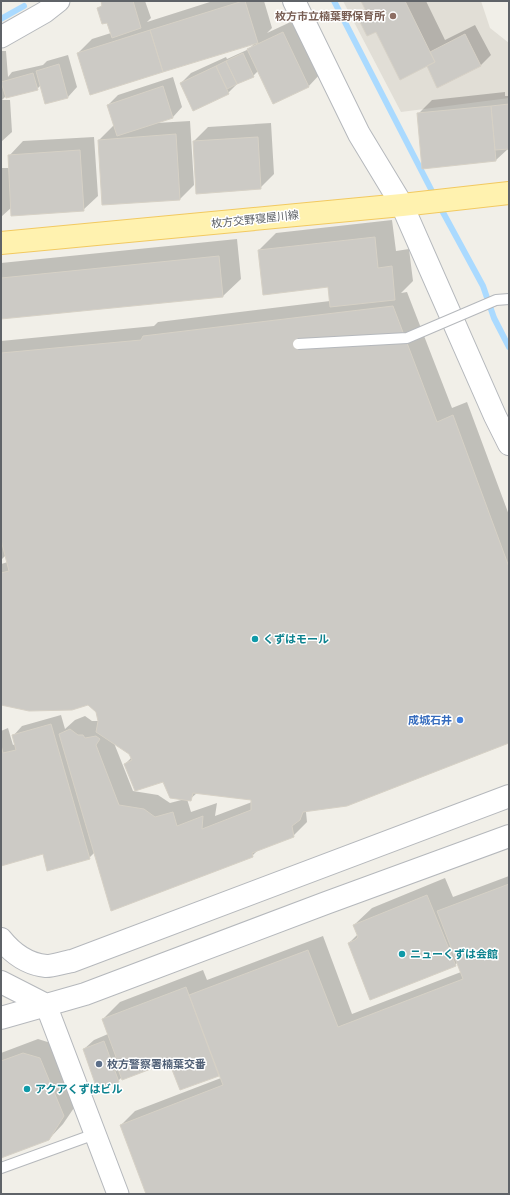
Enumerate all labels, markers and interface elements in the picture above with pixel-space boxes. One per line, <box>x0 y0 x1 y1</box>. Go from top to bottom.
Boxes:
place label: 枚方市立楠葉野保育所 <box>275 9 385 23</box>
marker: 枚方市立楠葉野保育所 <box>388 11 398 21</box>
street label: 枚方交野寝屋川線 <box>211 207 299 231</box>
place label: くずはモール <box>263 632 329 646</box>
marker: くずはモール <box>250 634 260 644</box>
place label: 成城石井 <box>408 713 452 727</box>
marker: 成城石井 <box>455 715 465 725</box>
place label: ニューくずは会館 <box>410 947 498 961</box>
marker: ニューくずは会館 <box>397 949 407 959</box>
place label: 枚方警察署楠葉交番 <box>107 1057 206 1071</box>
marker: 枚方警察署楠葉交番 <box>94 1059 104 1069</box>
place label: アクアくずはビル <box>35 1082 122 1096</box>
marker: アクアくずはビル <box>22 1084 32 1094</box>

